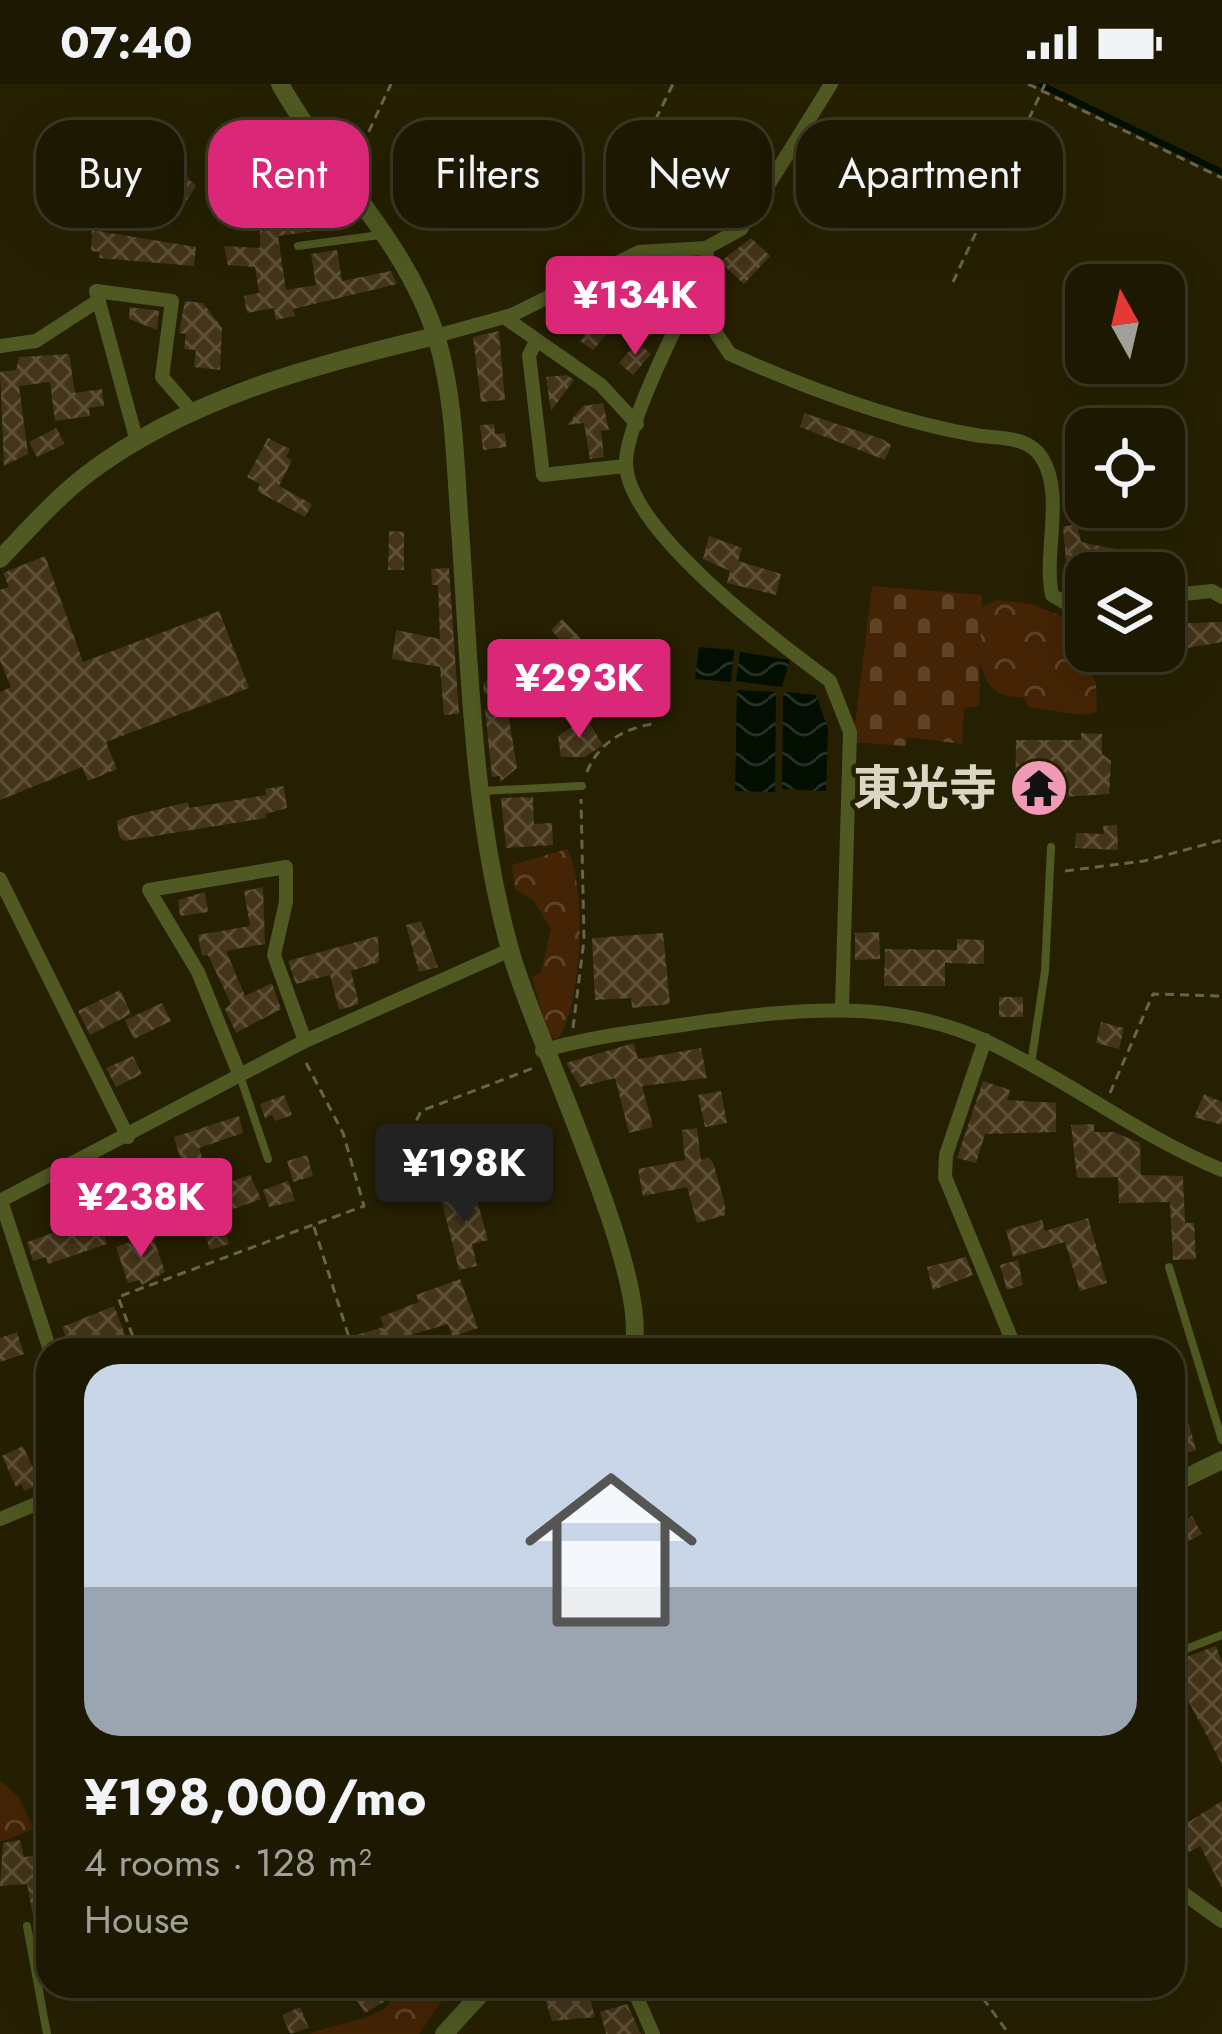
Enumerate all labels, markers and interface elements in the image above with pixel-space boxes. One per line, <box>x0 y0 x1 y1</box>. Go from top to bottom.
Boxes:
text: 07:40 <box>60 10 193 75</box>
chip: Buy <box>36 120 184 228</box>
chip: Rent <box>208 120 369 228</box>
chip: Filters <box>393 120 582 228</box>
chip: New <box>606 120 772 228</box>
chip: Apartment <box>796 120 1063 228</box>
pin: ¥134K <box>551 256 719 358</box>
north arrow <box>1065 264 1185 384</box>
map controls <box>1065 264 1185 672</box>
text: ¥134K <box>573 266 697 323</box>
button: locate <box>1065 408 1185 528</box>
button: layers <box>1065 552 1185 672</box>
pin: ¥293K <box>495 639 663 741</box>
text: ¥293K <box>514 649 644 706</box>
place label: 東光寺 <box>853 754 997 823</box>
temple icon: 東光寺 <box>1008 757 1070 819</box>
pin: ¥198K <box>380 1124 548 1226</box>
text: ¥198K <box>402 1134 526 1191</box>
pin: ¥238K <box>57 1158 225 1260</box>
text: ¥238K <box>77 1168 205 1225</box>
icon: home <box>503 1442 719 1658</box>
text: ¥198,000/mo <box>84 1760 427 1834</box>
text: 4 rooms · 128 m² <box>84 1834 372 1891</box>
text: House <box>84 1891 189 1948</box>

